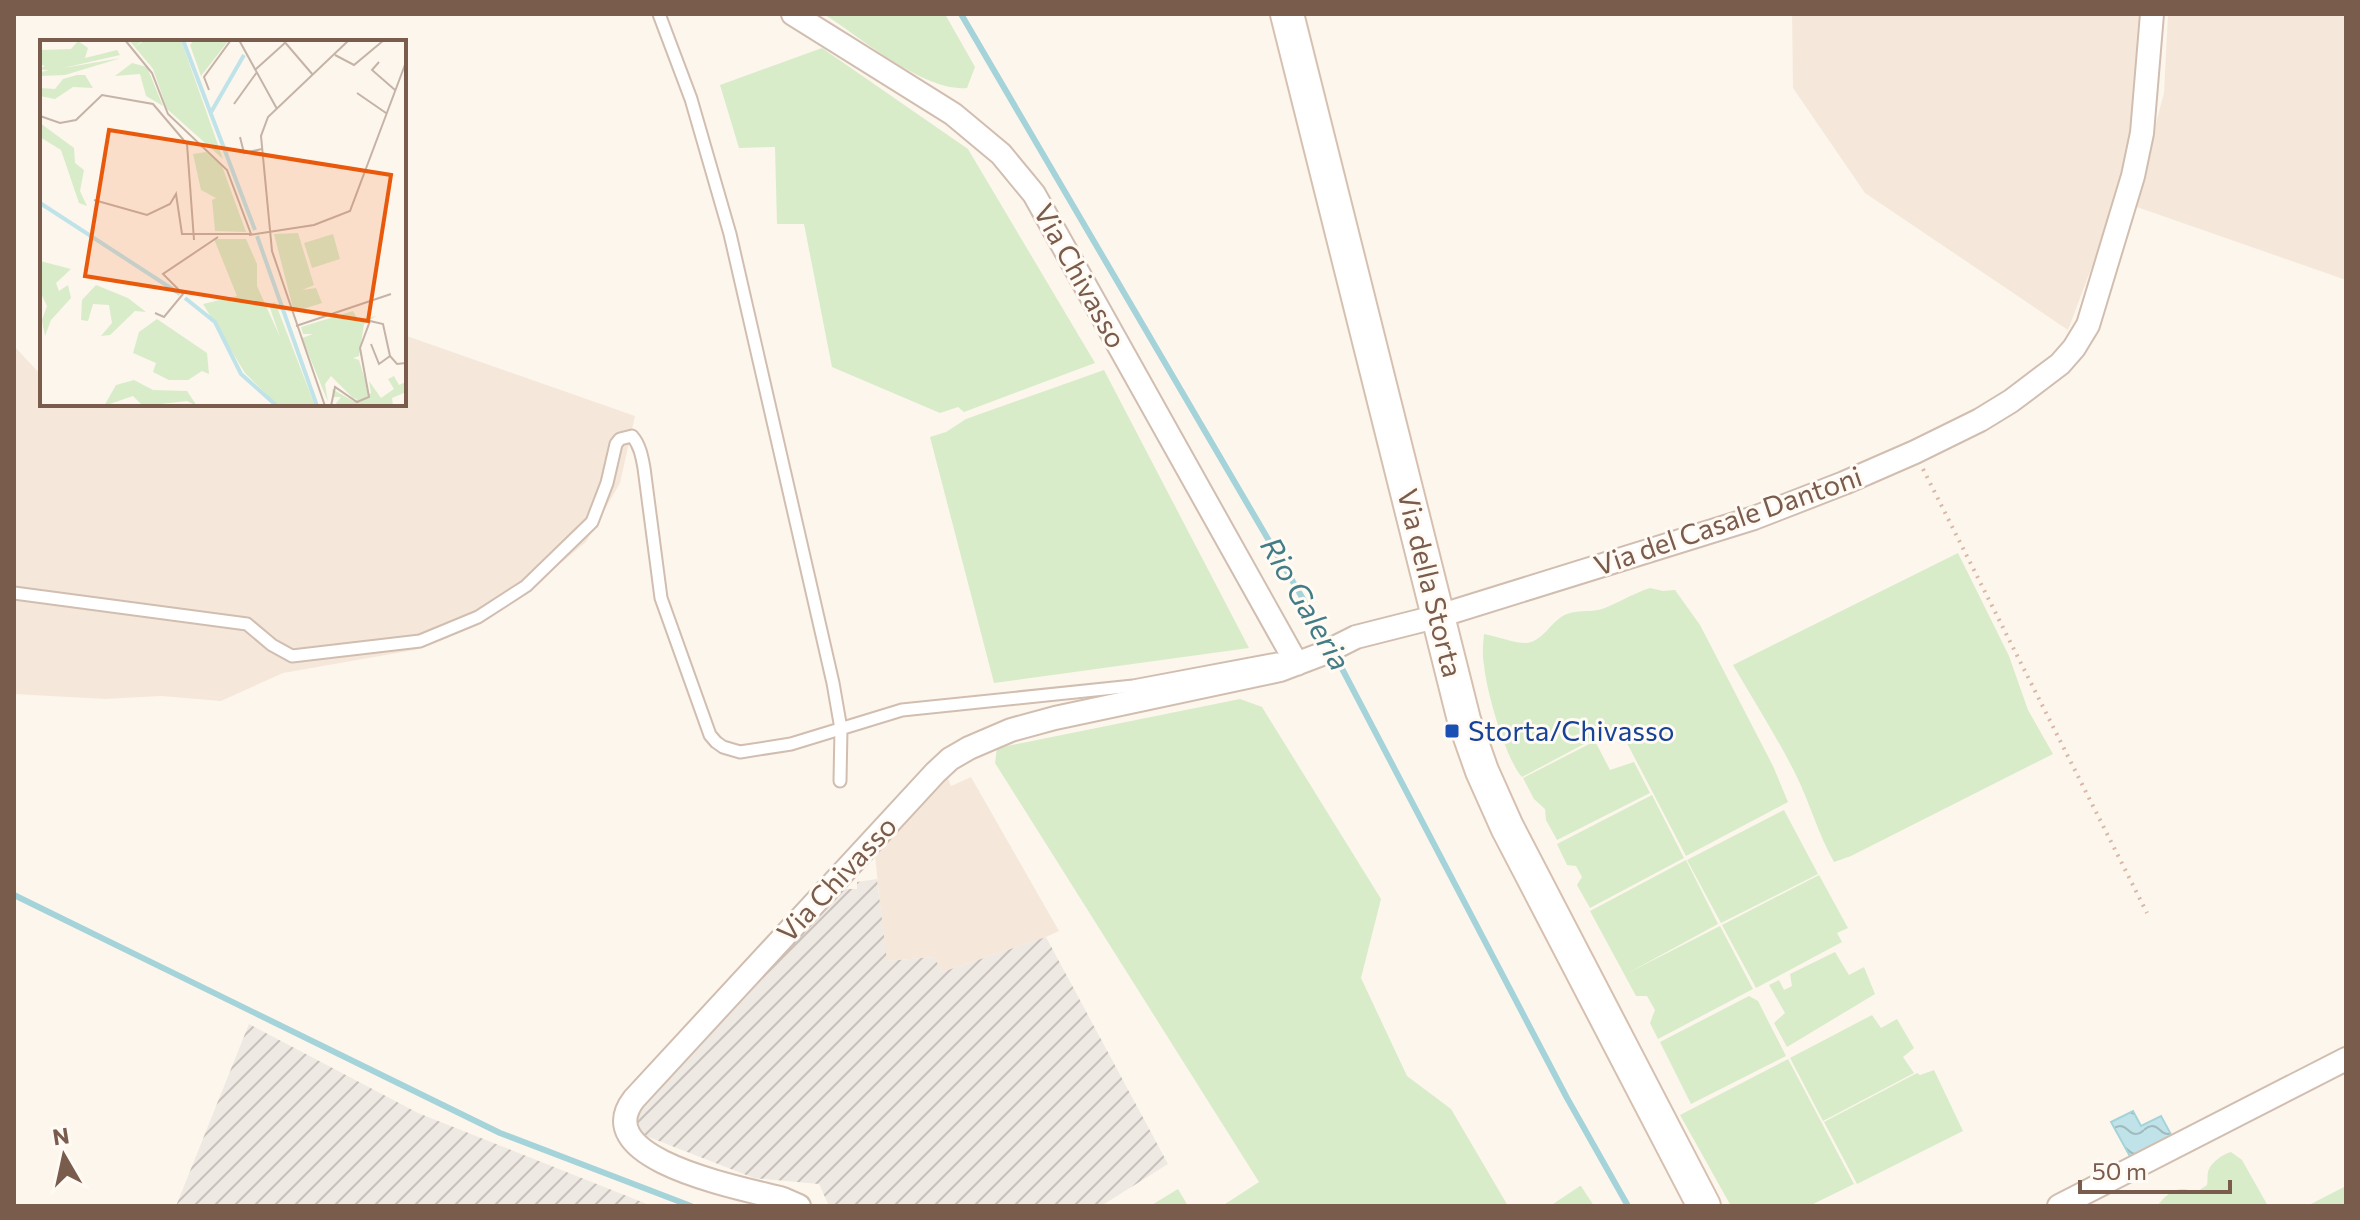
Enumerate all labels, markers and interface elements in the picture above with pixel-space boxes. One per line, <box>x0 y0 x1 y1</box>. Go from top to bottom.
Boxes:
inset map <box>40 40 406 406</box>
street label: Via Chivasso <box>1027 197 1134 354</box>
street label: Via del Casale Dantoni <box>1589 458 1866 582</box>
street label: Via della Storta <box>1391 485 1471 681</box>
water label: Rio Galeria <box>1254 529 1360 676</box>
place label: Storta/Chivasso <box>1468 713 1674 747</box>
marker: Storta/Chivasso <box>1443 722 1461 740</box>
street label: Via Chivasso <box>769 808 903 948</box>
north arrow <box>24 1116 104 1196</box>
text: N <box>51 1121 71 1150</box>
scale bar <box>2080 1144 2230 1194</box>
text: 50 m <box>2092 1156 2147 1185</box>

